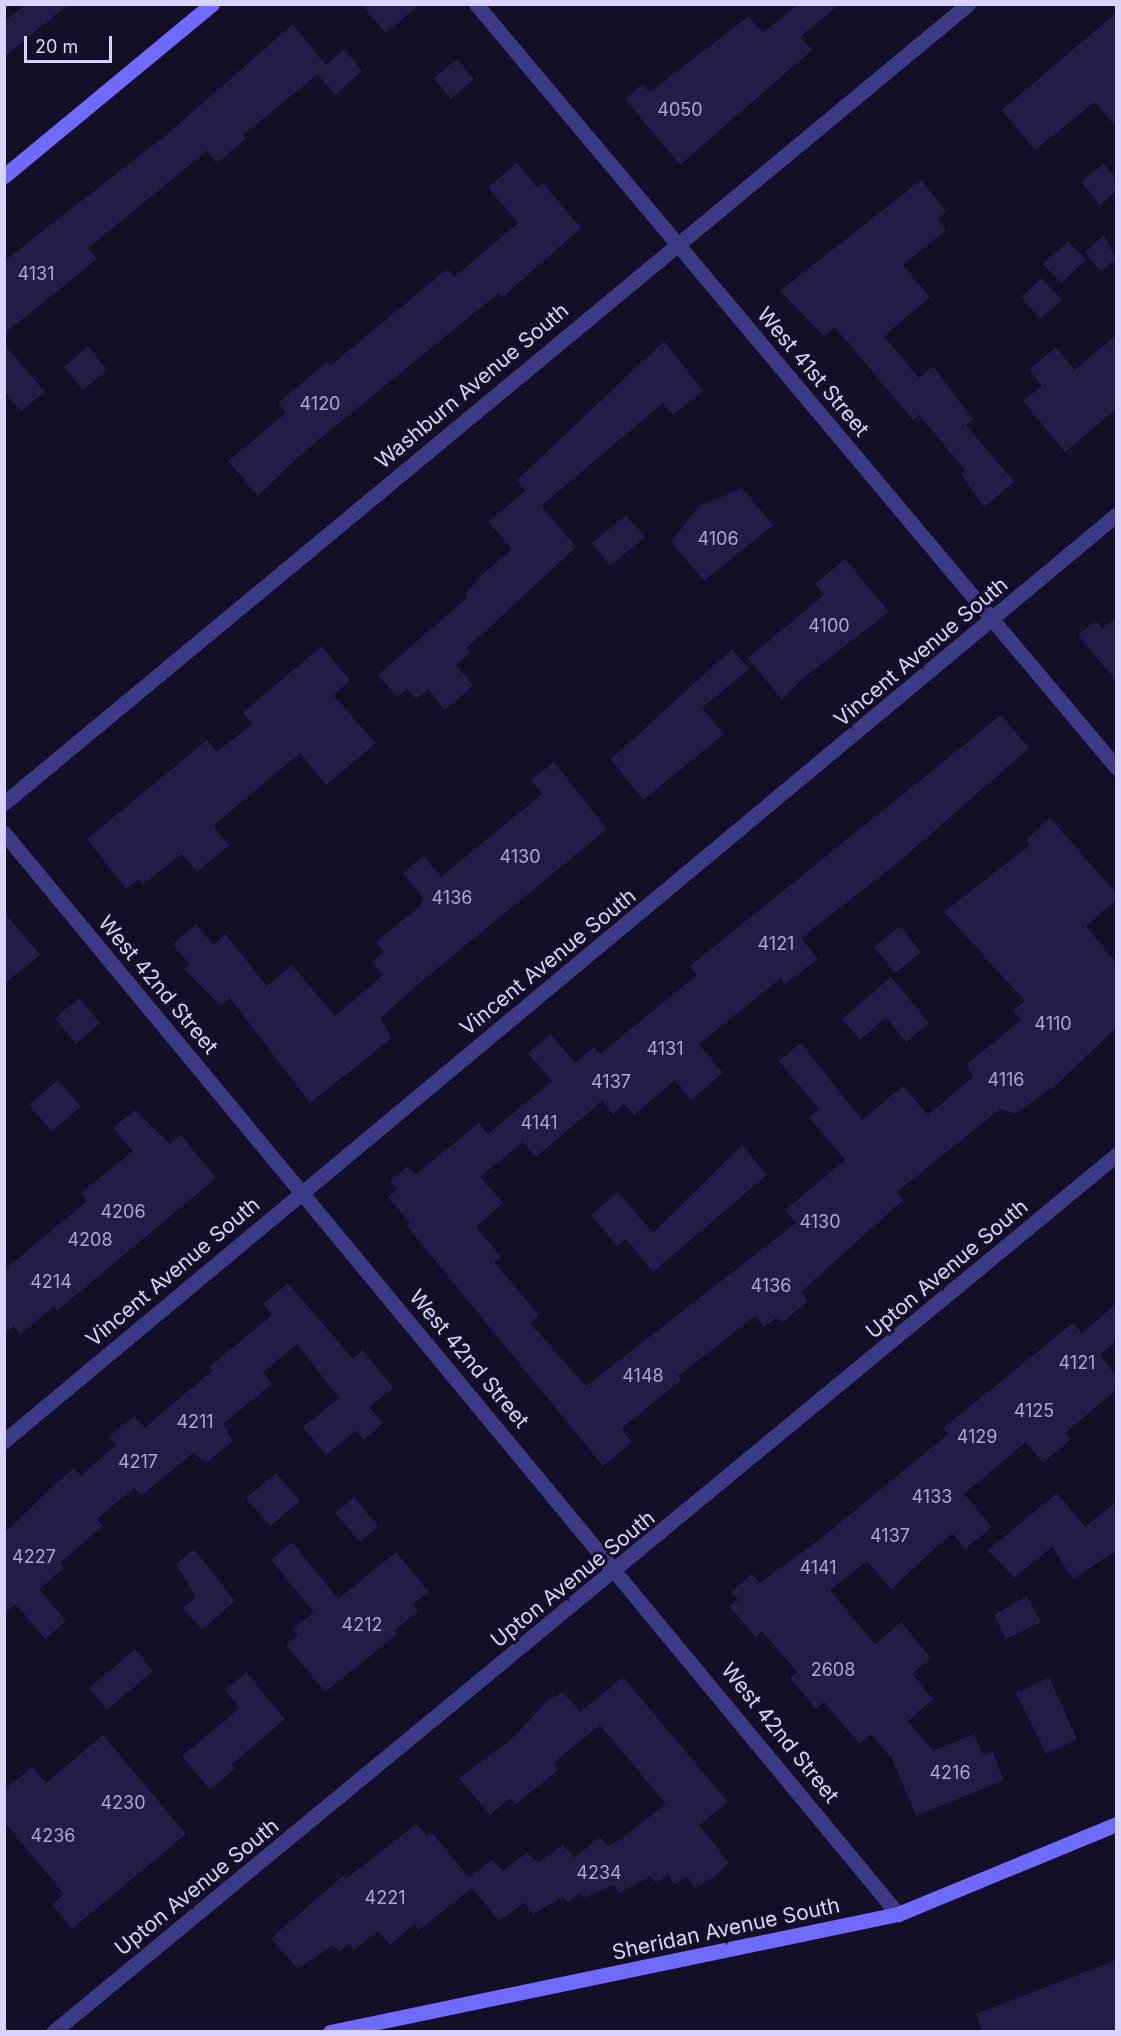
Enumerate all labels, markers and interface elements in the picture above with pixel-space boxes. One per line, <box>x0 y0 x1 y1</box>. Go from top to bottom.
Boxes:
scale bar <box>27 24 116 62</box>
text: 20 m <box>35 36 78 57</box>
house number: 4050 <box>657 99 703 121</box>
house number: 4131 <box>17 263 55 285</box>
street label: Washburn Avenue South <box>370 298 574 474</box>
street label: West 41st Street <box>752 302 874 442</box>
house number: 4120 <box>300 393 340 415</box>
house number: 4106 <box>697 528 739 550</box>
street label: Vincent Avenue South <box>829 572 1013 732</box>
house number: 4100 <box>808 615 850 637</box>
house number: 4130 <box>499 846 541 868</box>
street label: Vincent Avenue South <box>455 883 641 1041</box>
house number: 4136 <box>432 887 472 909</box>
street label: West 42nd Street <box>93 911 223 1059</box>
house number: 4121 <box>758 933 794 955</box>
house number: 4110 <box>1034 1013 1072 1035</box>
house number: 4131 <box>646 1038 684 1060</box>
house number: 4116 <box>987 1069 1025 1091</box>
house number: 4137 <box>591 1071 631 1093</box>
house number: 4141 <box>520 1112 558 1134</box>
street label: Vincent Avenue South <box>81 1192 265 1352</box>
street label: Upton Avenue South <box>861 1194 1033 1344</box>
house number: 4206 <box>100 1201 146 1223</box>
house number: 4130 <box>799 1211 841 1233</box>
house number: 4208 <box>67 1229 113 1251</box>
house number: 4214 <box>30 1271 72 1293</box>
house number: 4136 <box>751 1275 791 1297</box>
street label: West 42nd Street <box>404 1285 534 1433</box>
house number: 4121 <box>1059 1352 1095 1374</box>
house number: 4148 <box>622 1365 664 1387</box>
house number: 4125 <box>1014 1400 1054 1422</box>
house number: 4211 <box>176 1411 214 1433</box>
house number: 4129 <box>957 1426 997 1448</box>
house number: 4217 <box>118 1451 158 1473</box>
house number: 4133 <box>912 1486 952 1508</box>
street label: Upton Avenue South <box>486 1505 660 1653</box>
house number: 4137 <box>870 1525 910 1547</box>
house number: 4227 <box>12 1546 56 1568</box>
house number: 4141 <box>799 1557 837 1579</box>
house number: 4212 <box>342 1614 382 1636</box>
street label: West 42nd Street <box>716 1658 844 1808</box>
house number: 2608 <box>811 1659 855 1681</box>
house number: 4216 <box>929 1762 971 1784</box>
house number: 4230 <box>100 1792 146 1814</box>
street label: Upton Avenue South <box>110 1813 284 1961</box>
house number: 4236 <box>31 1825 75 1847</box>
house number: 4234 <box>576 1862 622 1884</box>
house number: 4221 <box>365 1887 405 1909</box>
street label: Sheridan Avenue South <box>610 1893 842 1965</box>

